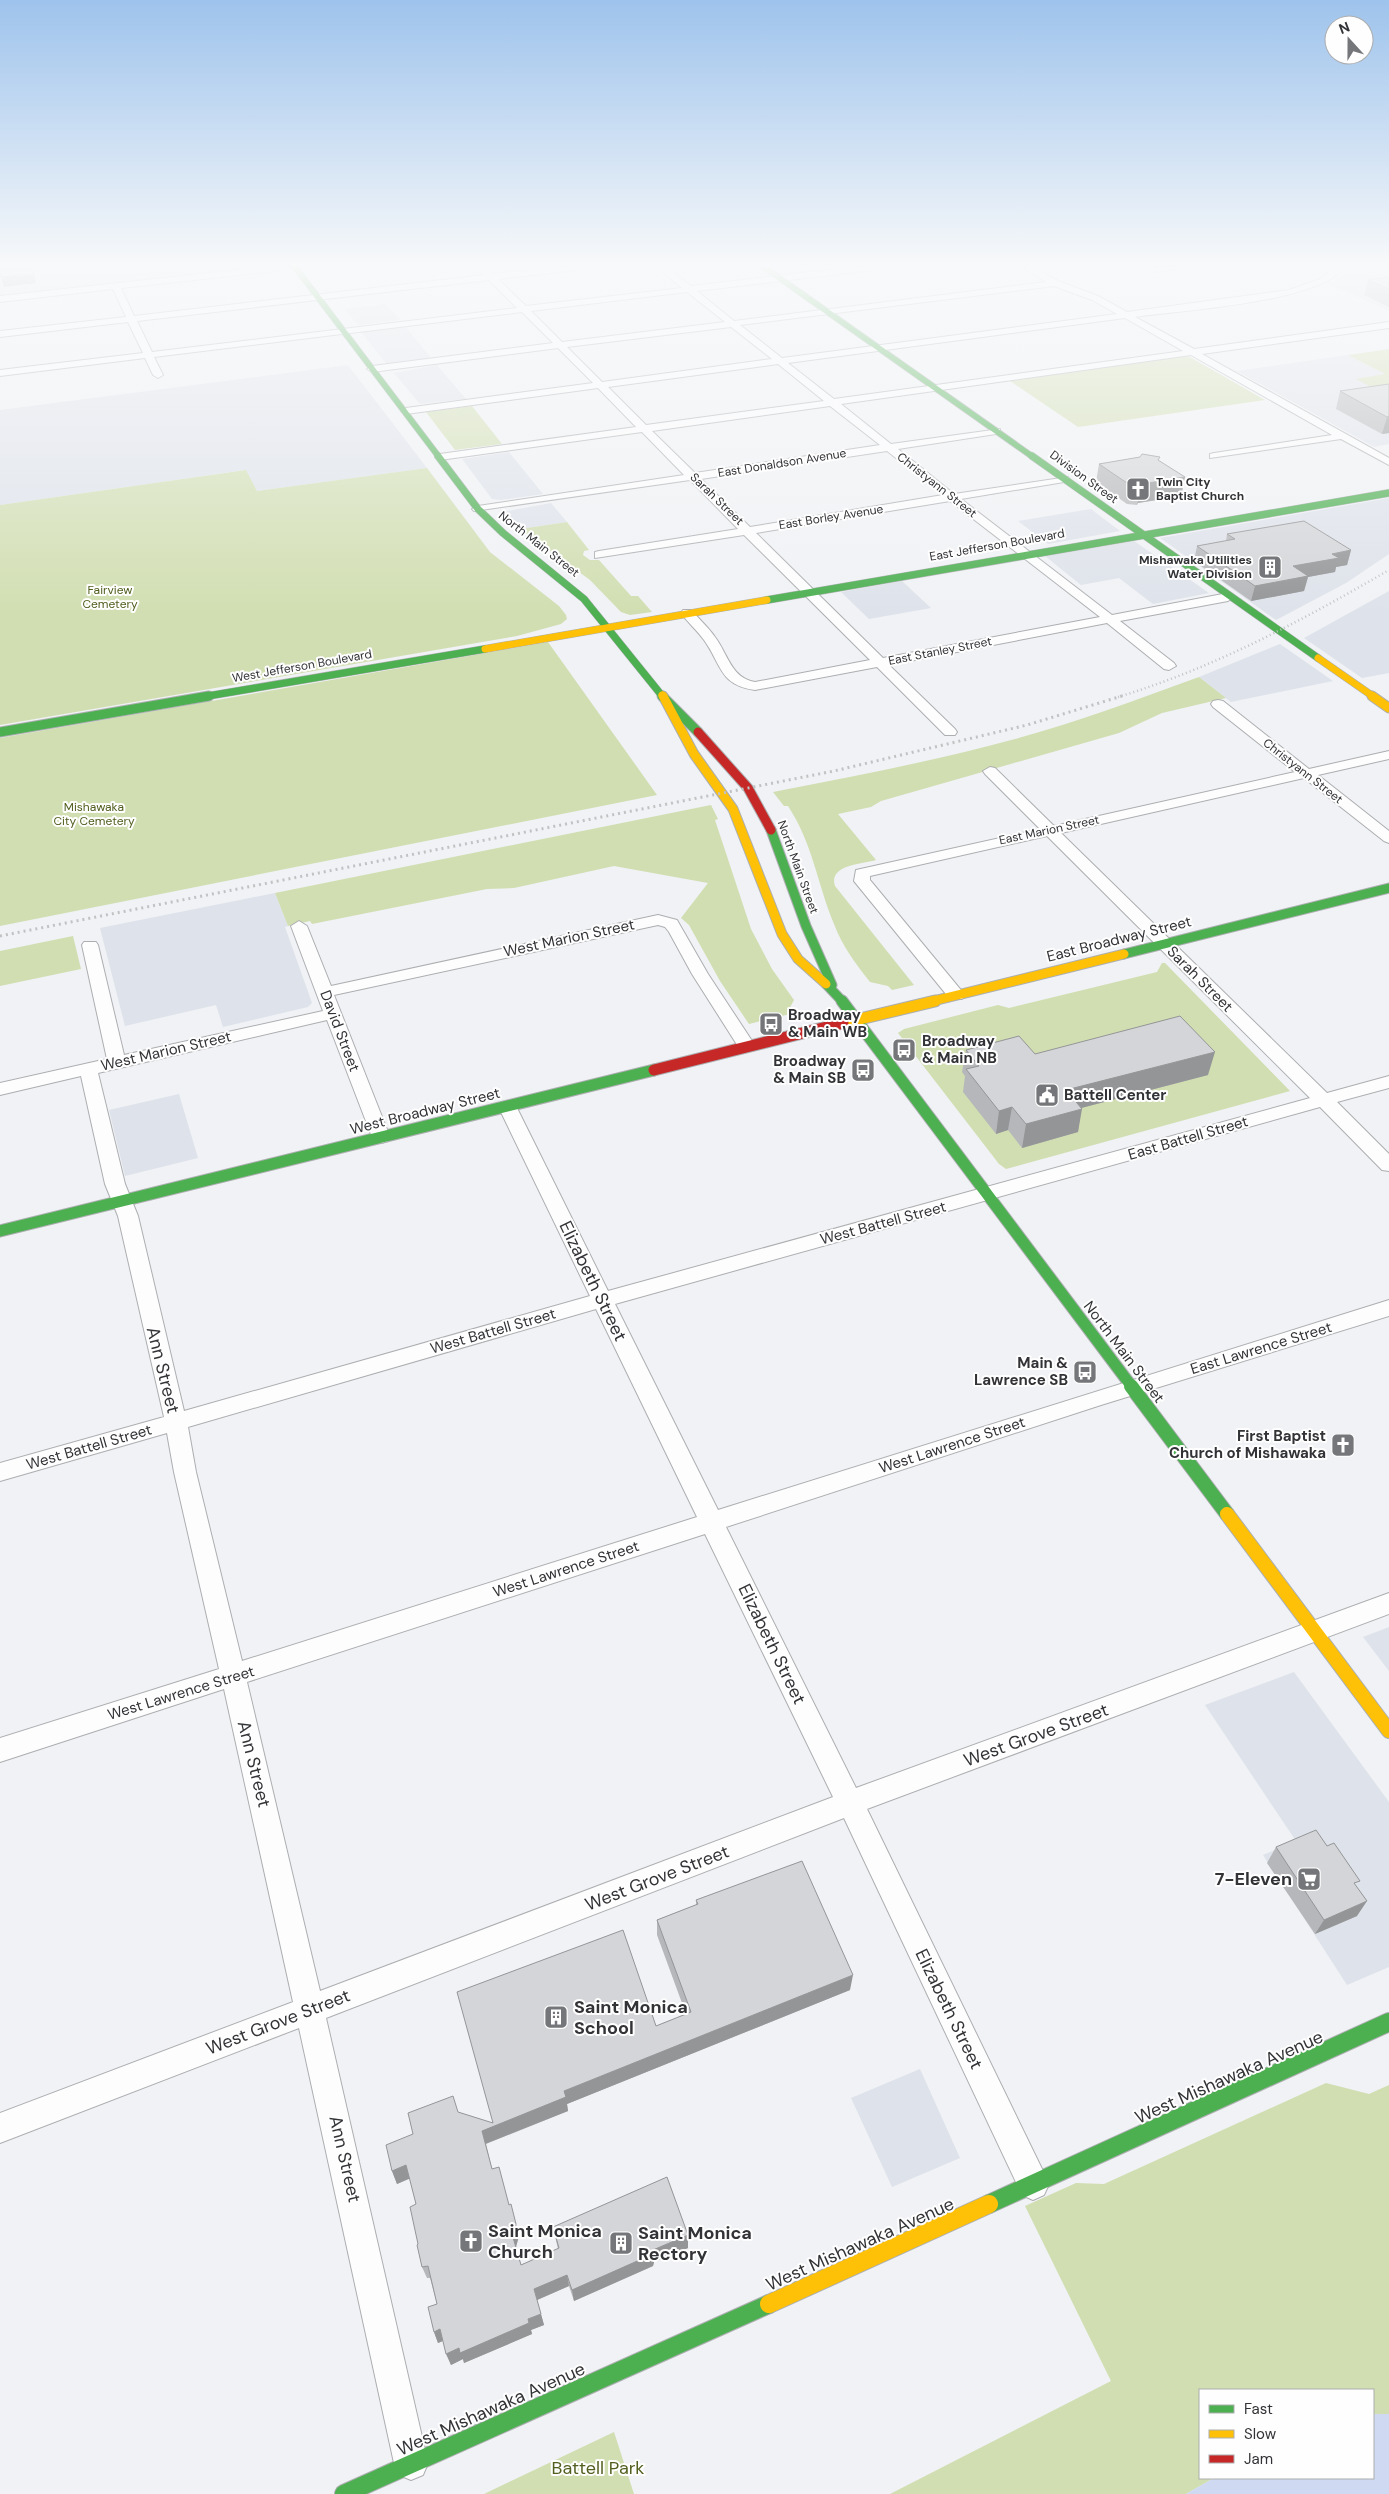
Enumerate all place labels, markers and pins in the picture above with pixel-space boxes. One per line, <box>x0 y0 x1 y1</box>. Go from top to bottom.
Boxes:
place label: Twin City Baptist Church <box>1156 474 1244 504</box>
church icon: Twin City Baptist Church <box>1125 476 1151 502</box>
place label: Mishawaka Utilities Water Division <box>1139 552 1252 582</box>
building icon: Mishawaka Utilities Water Division <box>1257 554 1283 580</box>
place label: Broadway & Main WB <box>788 1005 867 1042</box>
bus stop icon: Broadway & Main WB <box>758 1011 784 1037</box>
place label: Broadway & Main NB <box>922 1031 997 1068</box>
bus stop icon: Broadway & Main NB <box>891 1037 917 1063</box>
place label: Broadway & Main SB <box>773 1051 846 1088</box>
bus stop icon: Broadway & Main SB <box>850 1057 876 1083</box>
public building icon: Battell Center <box>1034 1082 1060 1108</box>
place label: Battell Center <box>1064 1085 1166 1105</box>
place label: Main & Lawrence SB <box>974 1353 1068 1390</box>
bus stop icon: Main & Lawrence SB <box>1072 1359 1098 1385</box>
place label: First Baptist Church of Mishawaka <box>1169 1426 1326 1463</box>
church icon: First Baptist Church of Mishawaka <box>1330 1432 1356 1458</box>
supermarket icon: 7-Eleven <box>1296 1866 1322 1892</box>
place label: 7-Eleven <box>1215 1867 1292 1891</box>
place label: Saint Monica School <box>574 1995 688 2040</box>
building icon: Saint Monica School <box>543 2004 569 2030</box>
place label: Saint Monica Church <box>488 2219 602 2264</box>
place label: Saint Monica Rectory <box>638 2221 752 2266</box>
church icon: Saint Monica Church <box>458 2228 484 2254</box>
building icon: Saint Monica Rectory <box>608 2230 634 2256</box>

